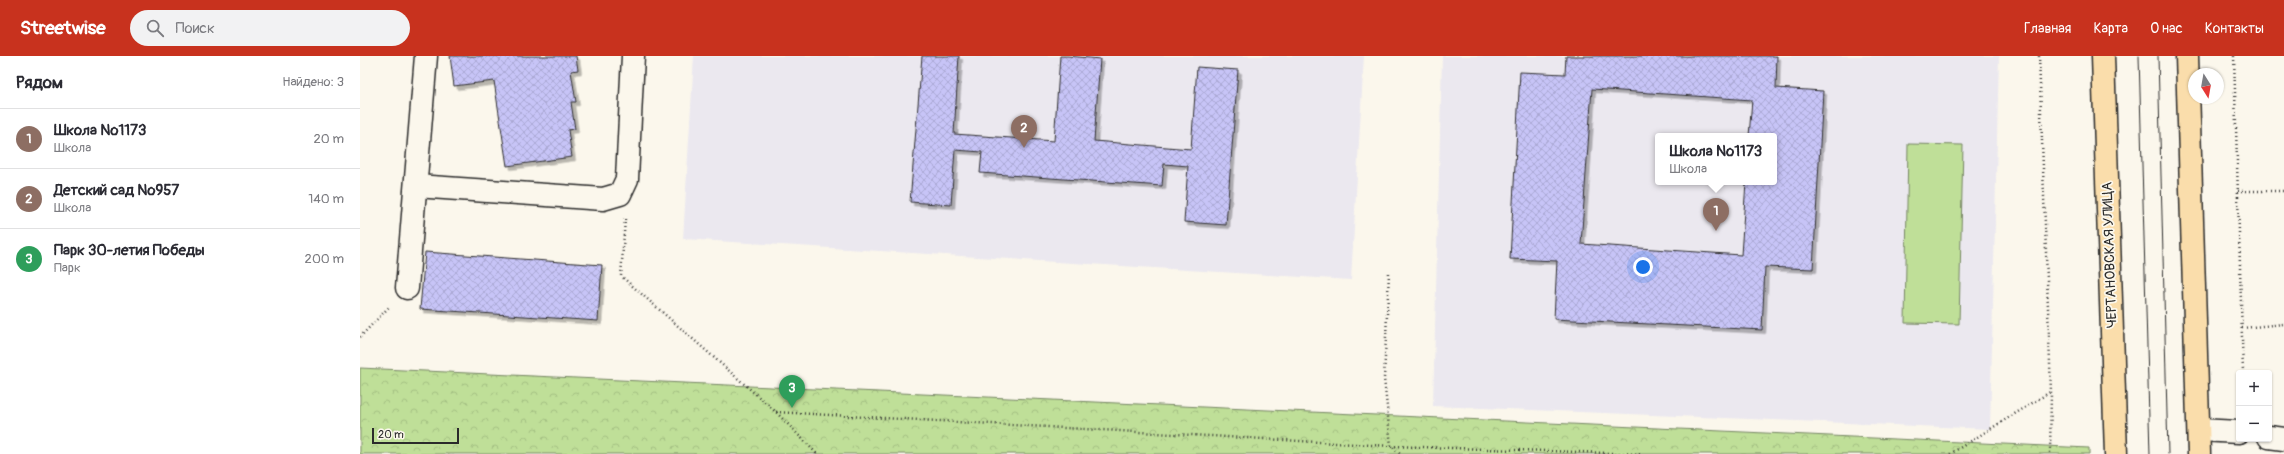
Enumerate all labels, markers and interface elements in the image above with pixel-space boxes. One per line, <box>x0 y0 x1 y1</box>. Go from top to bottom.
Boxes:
search box <box>130 10 410 46</box>
text: Streetwise <box>20 16 106 40</box>
icon: search <box>144 17 166 39</box>
text: Поиск <box>176 19 215 38</box>
text: Главная <box>2024 20 2071 37</box>
text: Карта <box>2093 20 2128 37</box>
text: О нас <box>2150 20 2183 37</box>
text: Контакты <box>2205 20 2264 37</box>
north arrow <box>2188 68 2224 104</box>
text: Рядом <box>16 72 63 93</box>
text: Найдено: 3 <box>282 74 344 90</box>
pin: 2 <box>1011 115 1037 148</box>
text: Школа №1173 <box>54 121 146 140</box>
text: 1 <box>26 131 32 147</box>
text: 20 m <box>313 131 344 147</box>
popup <box>1655 133 1777 185</box>
text: Школа <box>54 140 91 156</box>
text: Школа №1173 <box>1670 142 1762 161</box>
text: Школа <box>1670 161 1707 177</box>
text: Детский сад №957 <box>54 181 179 200</box>
street label: ЧЕРТАНОВСКАЯ УЛИЦА <box>2098 182 2121 328</box>
text: 2 <box>25 191 33 207</box>
text: 140 m <box>308 191 344 207</box>
pin: 1 <box>1703 198 1729 231</box>
text: Школа <box>54 200 91 216</box>
text: Парк 30-летия Победы <box>54 241 205 260</box>
text: 3 <box>25 251 33 267</box>
text: 200 m <box>305 251 344 267</box>
your location <box>1633 257 1653 277</box>
text: Парк <box>54 260 81 276</box>
map controls <box>2236 370 2272 442</box>
button: + <box>2236 370 2272 406</box>
pin: 3 <box>779 375 805 408</box>
button: − <box>2236 406 2272 442</box>
scale bar <box>372 426 459 445</box>
text: 20 m <box>378 428 404 441</box>

